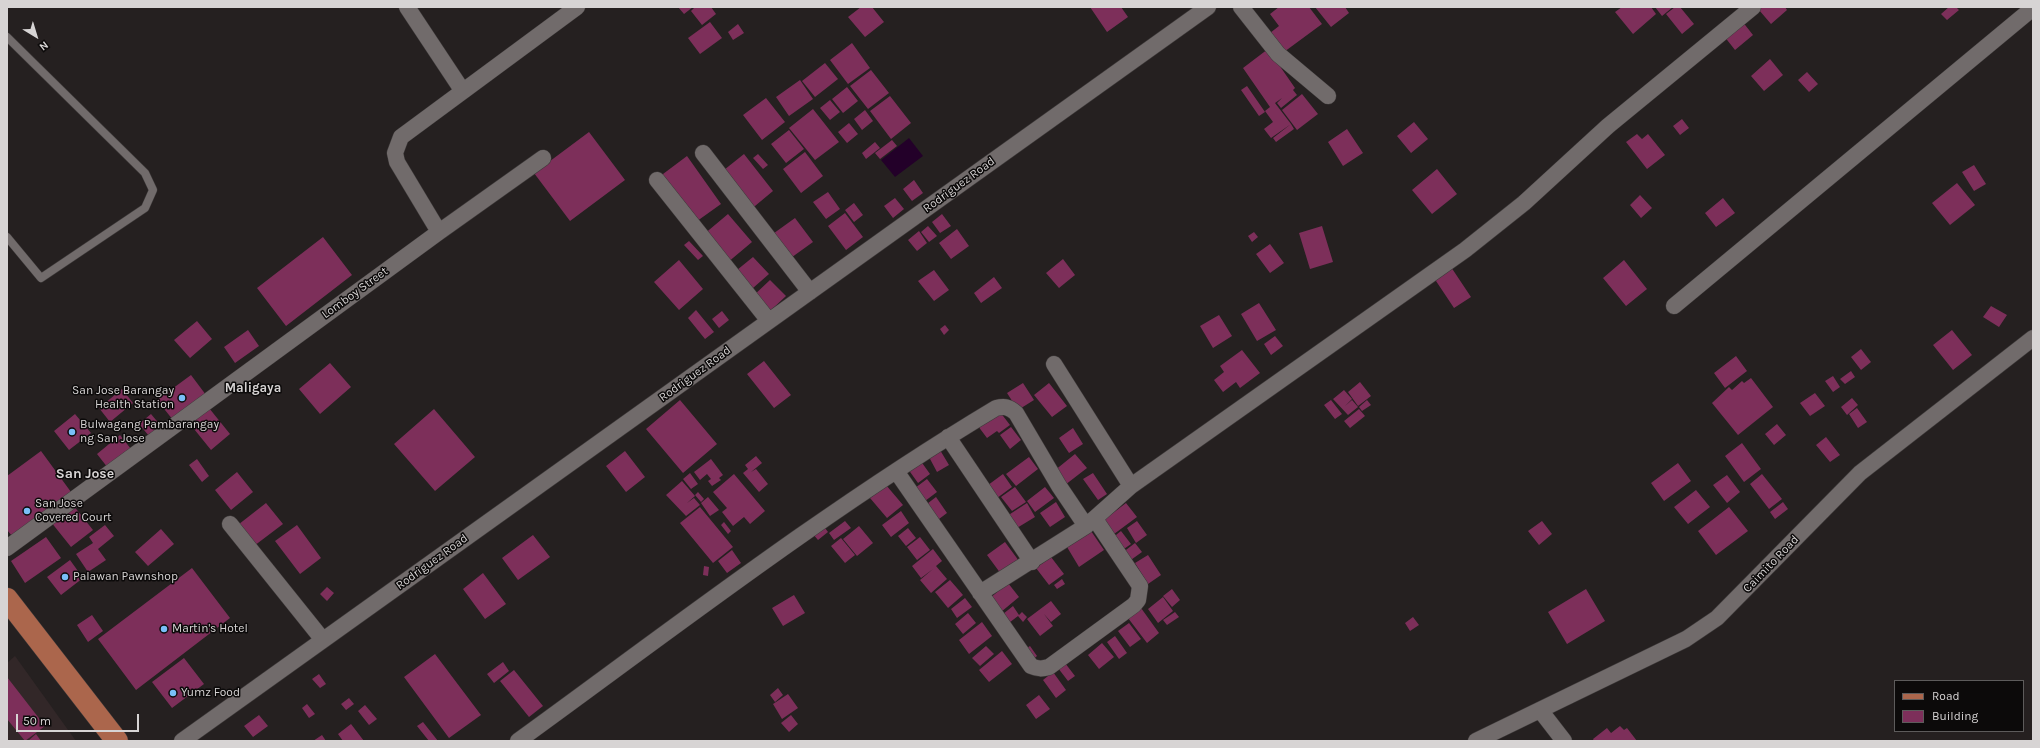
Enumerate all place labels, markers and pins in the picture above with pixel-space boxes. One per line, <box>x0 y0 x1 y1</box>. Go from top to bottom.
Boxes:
place label: San Jose Barangay Health Station <box>72 384 174 412</box>
marker: San Jose Barangay Health Station <box>177 393 187 403</box>
place label: Bulwagang Pambarangay ng San Jose <box>80 418 219 446</box>
marker: Bulwagang Pambarangay ng San Jose <box>67 427 77 437</box>
place label: San Jose Covered Court <box>35 497 112 525</box>
marker: San Jose Covered Court <box>22 506 32 516</box>
place label: Palawan Pawnshop <box>73 570 178 584</box>
marker: Palawan Pawnshop <box>60 572 70 582</box>
place label: Martin's Hotel <box>172 622 248 636</box>
marker: Martin's Hotel <box>159 624 169 634</box>
place label: Yumz Food <box>181 686 240 700</box>
marker: Yumz Food <box>168 688 178 698</box>

